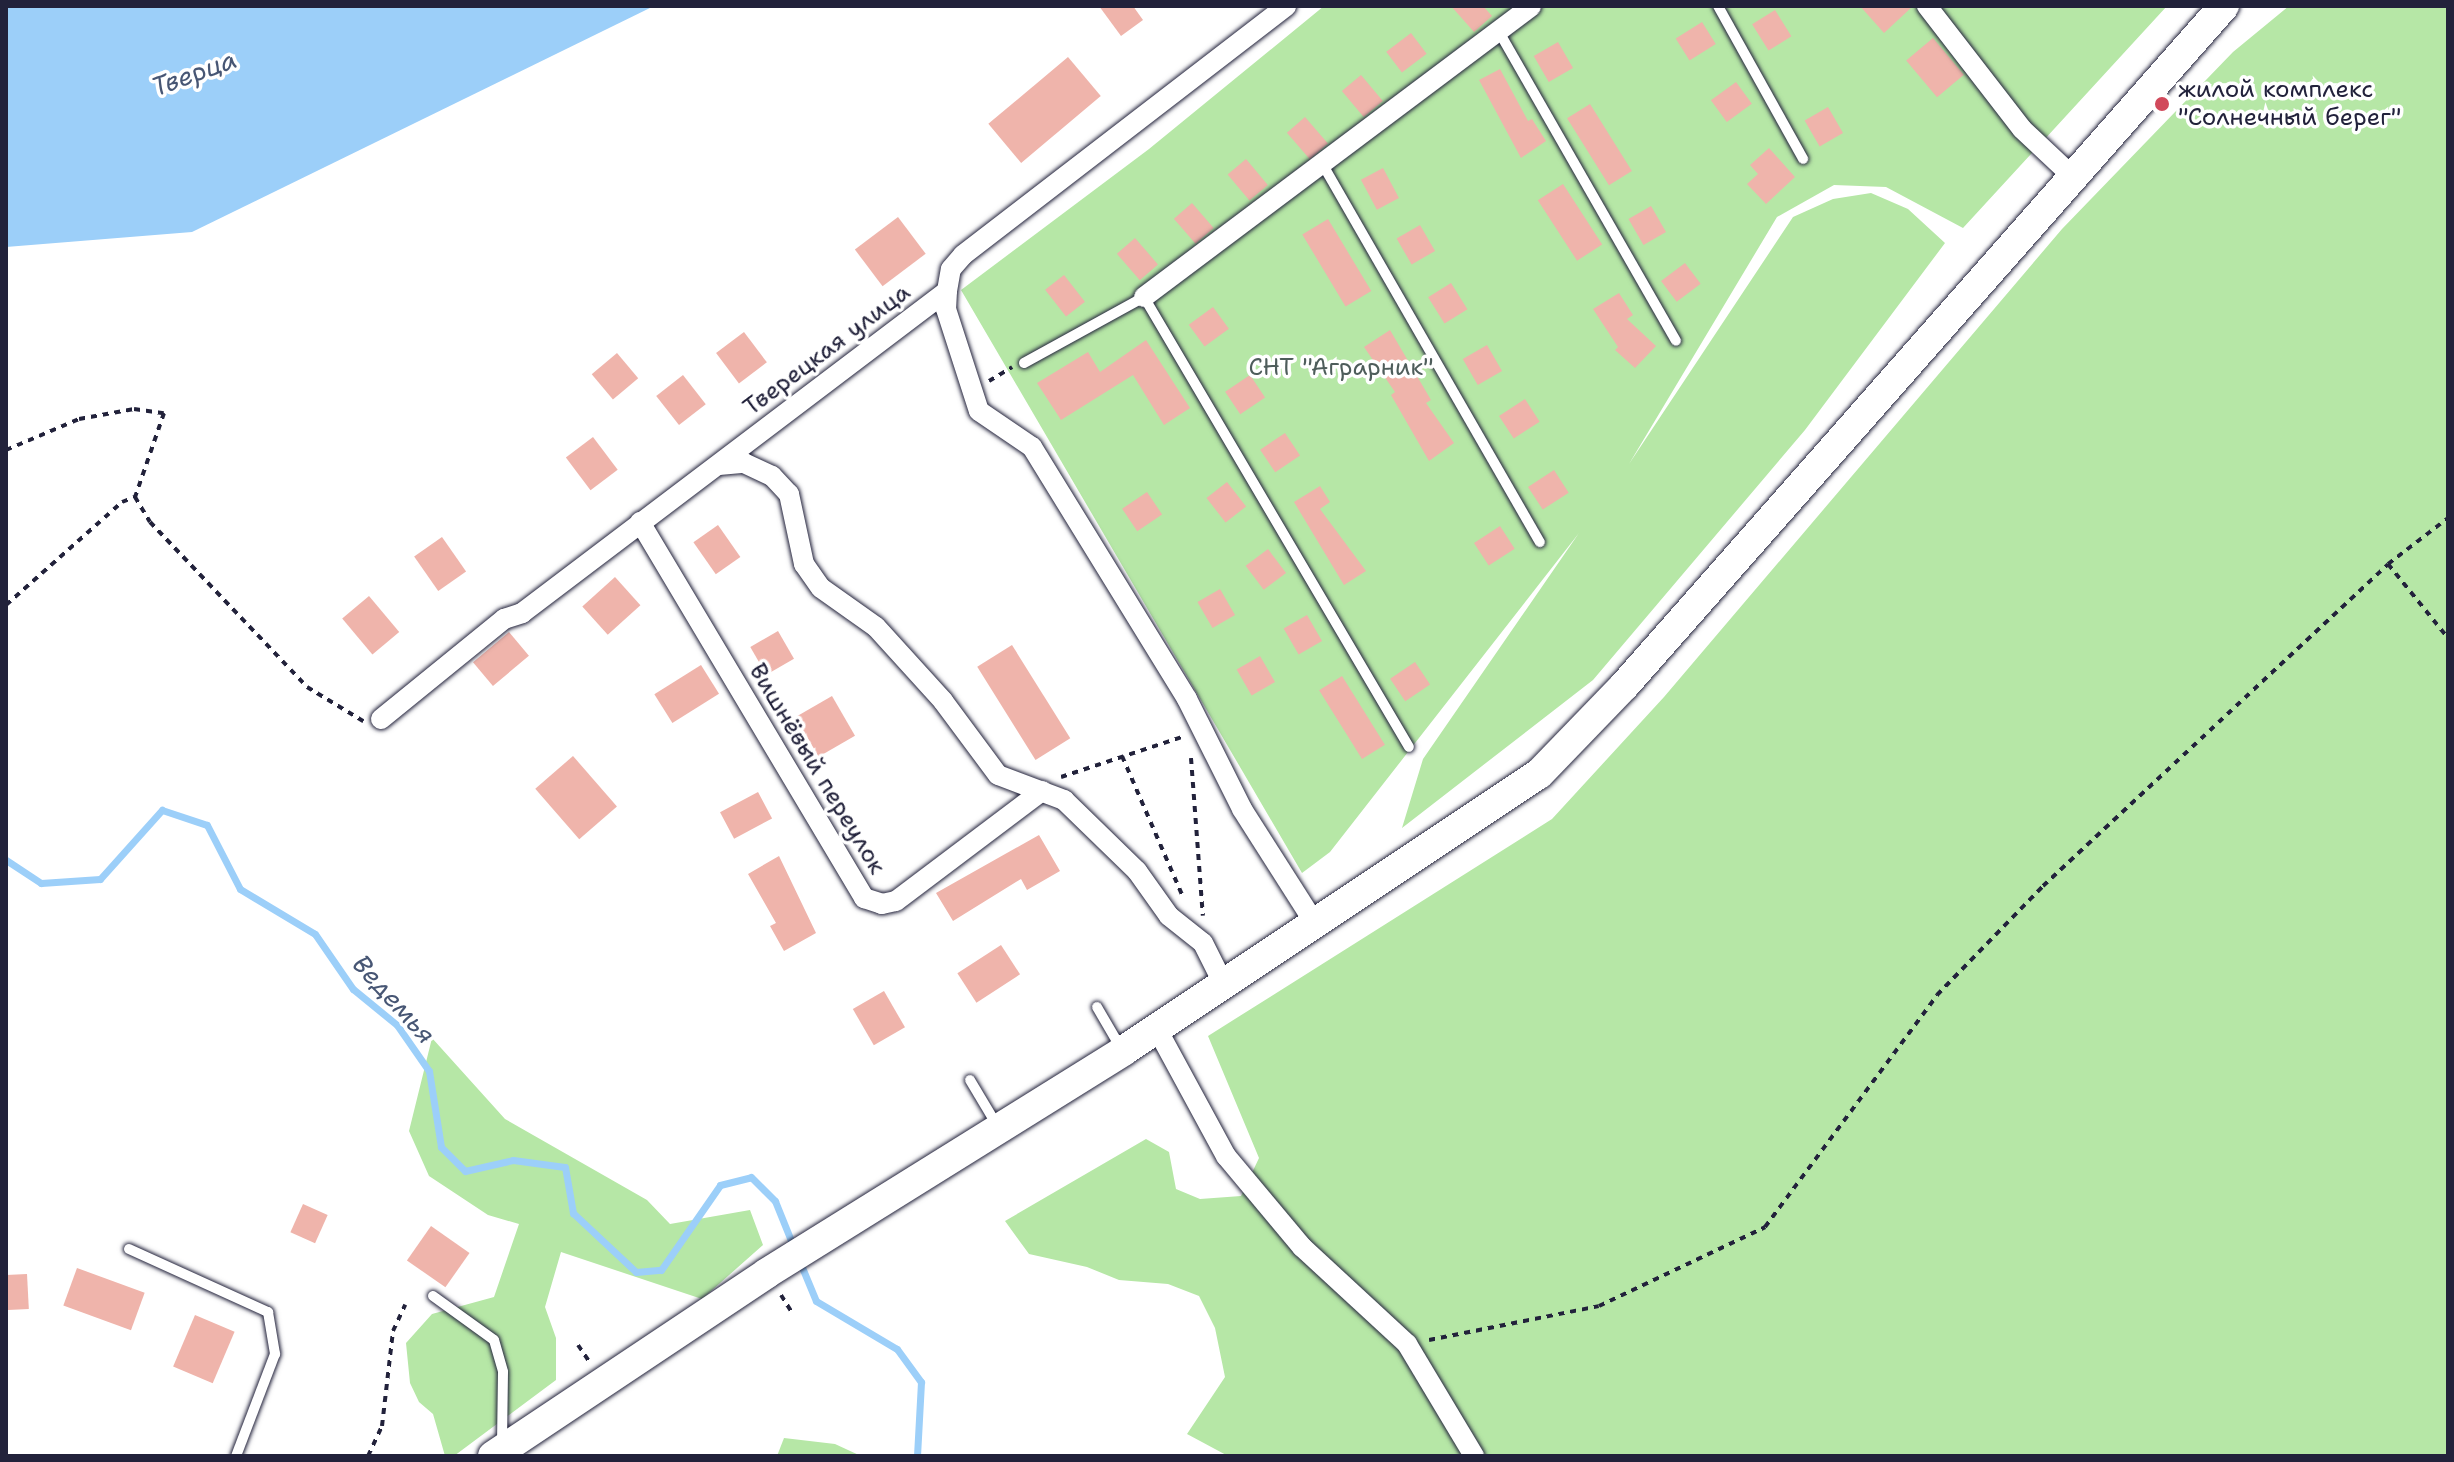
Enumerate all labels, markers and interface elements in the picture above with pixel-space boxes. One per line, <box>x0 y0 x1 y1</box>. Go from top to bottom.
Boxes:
water label: Тверца <box>147 43 241 103</box>
place label: жилой комплекс "Солнечный берег" <box>2178 76 2401 132</box>
marker: жилой комплекс "Солнечный берег" <box>2153 95 2171 113</box>
street label: Тверецкая улица <box>738 278 916 422</box>
park label: СНТ "Аграрник" <box>1248 354 1434 382</box>
street label: Вишнёвый переулок <box>743 658 891 880</box>
water label: Ведемья <box>346 948 442 1050</box>

